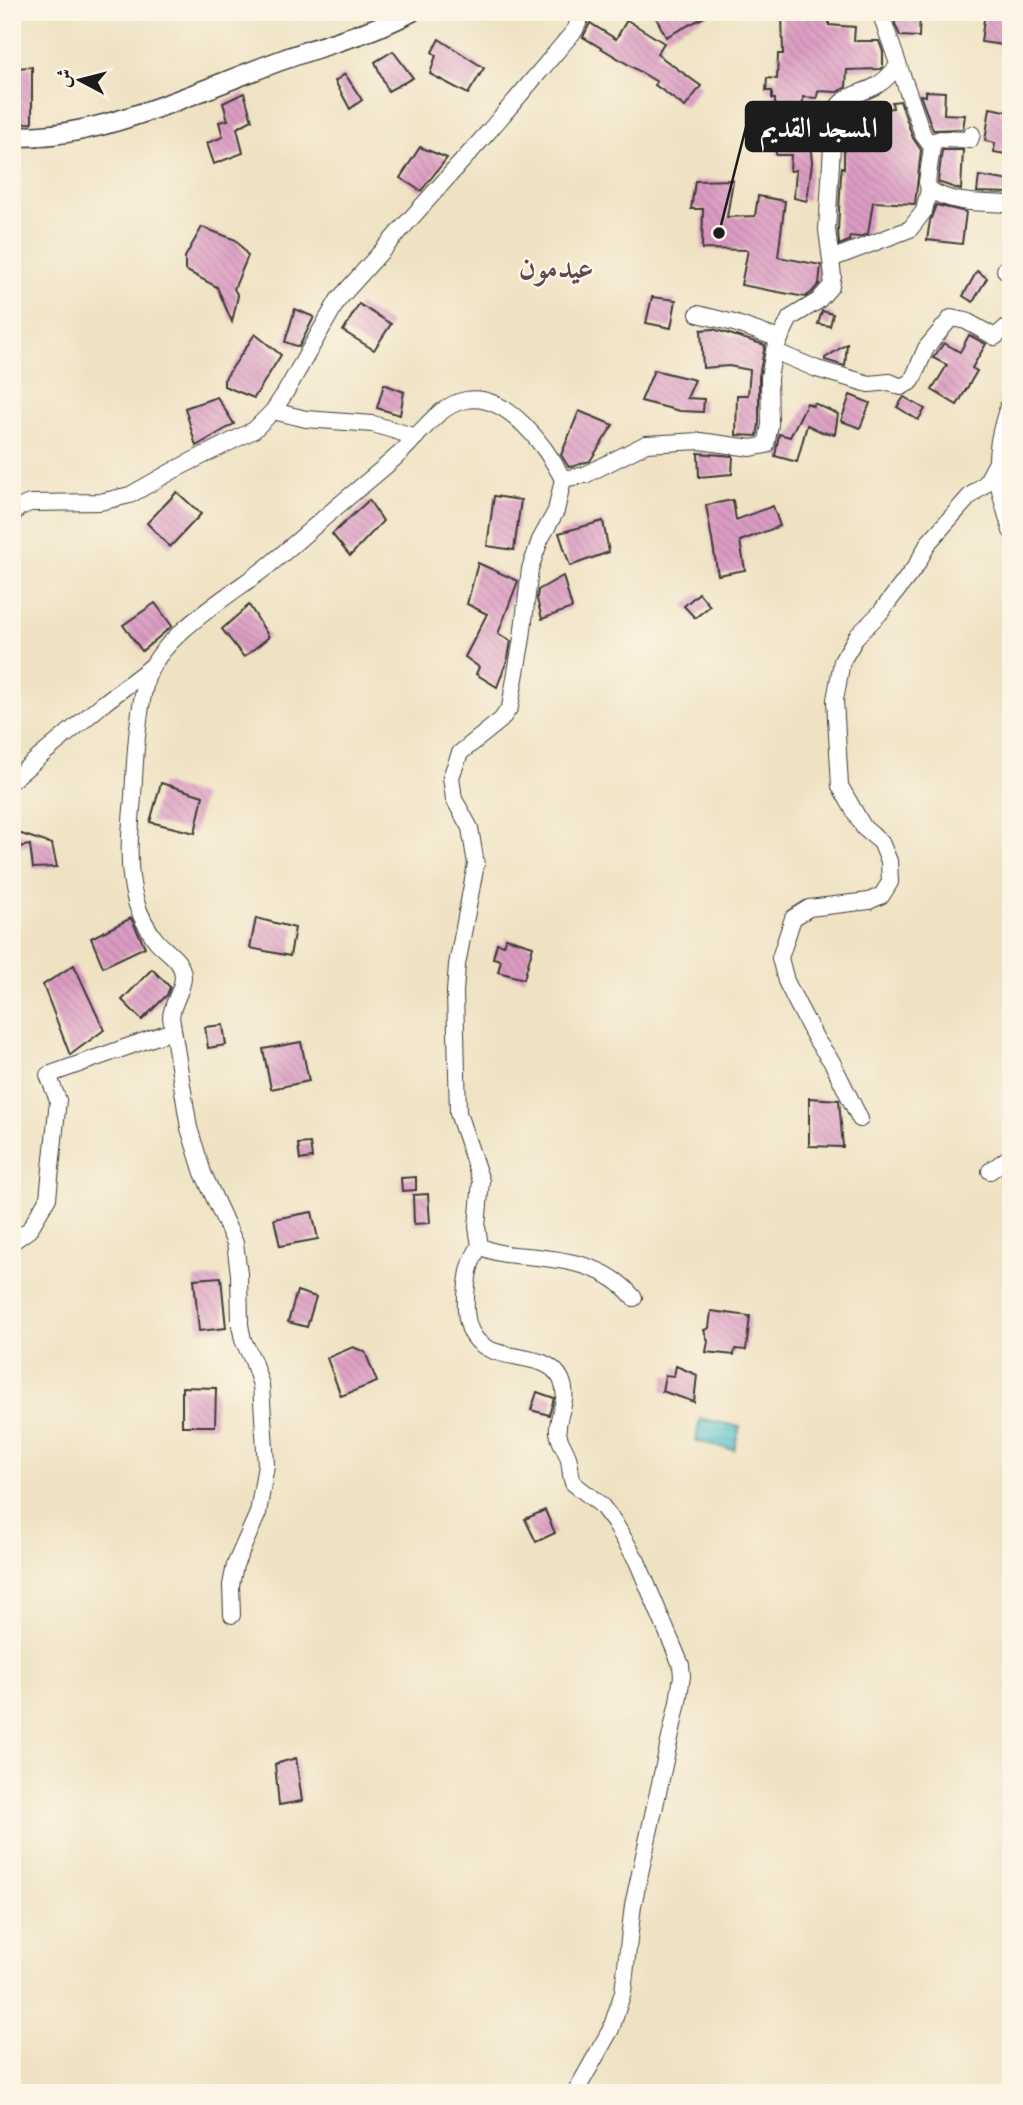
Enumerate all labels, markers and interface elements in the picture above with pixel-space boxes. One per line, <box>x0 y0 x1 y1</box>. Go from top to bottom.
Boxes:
north arrow <box>46 46 116 116</box>
text: ش <box>52 67 77 89</box>
callout: المسجد القديم <box>746 102 891 151</box>
text: المسجد القديم <box>760 111 878 152</box>
district label: عيدمون <box>519 251 593 288</box>

